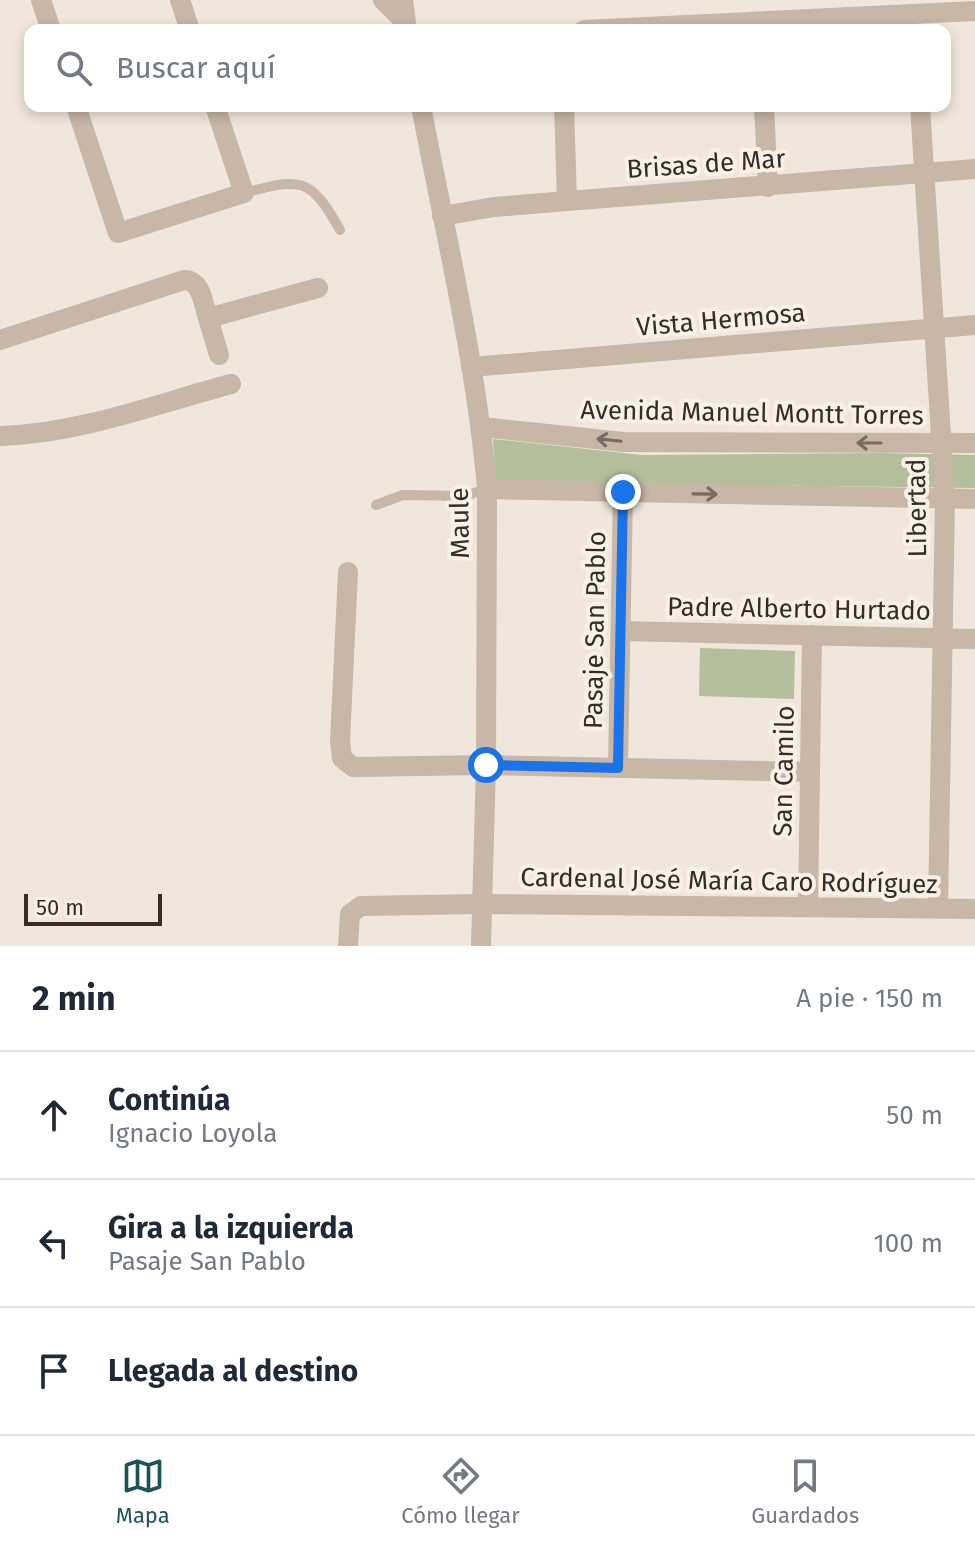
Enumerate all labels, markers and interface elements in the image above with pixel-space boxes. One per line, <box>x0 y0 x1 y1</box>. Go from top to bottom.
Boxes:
search box <box>24 24 951 112</box>
icon: search <box>52 46 96 90</box>
text: Buscar aquí <box>116 50 276 86</box>
street label: Brisas de Mar <box>626 143 786 185</box>
street label: Vista Hermosa <box>635 297 807 343</box>
street label: Avenida Manuel Montt Torres <box>580 395 924 431</box>
one-way arrow <box>596 433 623 448</box>
one-way arrow <box>856 435 883 450</box>
street label: Libertad <box>901 458 933 558</box>
route end <box>605 474 641 510</box>
one-way arrow <box>691 486 718 501</box>
street label: Maule <box>444 487 476 559</box>
street label: Pasaje San Pablo <box>578 531 612 729</box>
street label: Padre Alberto Hurtado <box>667 591 931 627</box>
street label: San Camilo <box>767 705 801 837</box>
route start <box>468 747 504 783</box>
street label: Cardenal José María Caro Rodríguez <box>520 862 938 900</box>
scale bar <box>24 890 162 926</box>
text: 50 m <box>36 894 84 921</box>
text: 2 min <box>32 978 116 1019</box>
text: A pie · 150 m <box>796 983 943 1014</box>
text: Continúa <box>108 1082 230 1118</box>
icon: ahead <box>32 1093 76 1137</box>
text: 50 m <box>886 1100 943 1131</box>
text: Ignacio Loyola <box>108 1118 277 1149</box>
text: Gira a la izquierda <box>108 1210 354 1246</box>
icon: left <box>32 1221 76 1265</box>
text: 100 m <box>874 1228 943 1259</box>
text: Pasaje San Pablo <box>108 1246 306 1277</box>
icon: arrive <box>32 1349 76 1393</box>
text: Llegada al destino <box>108 1353 358 1389</box>
tab: Mapa <box>116 1454 170 1529</box>
tab: Cómo llegar <box>401 1454 520 1529</box>
tab: Guardados <box>751 1454 859 1529</box>

